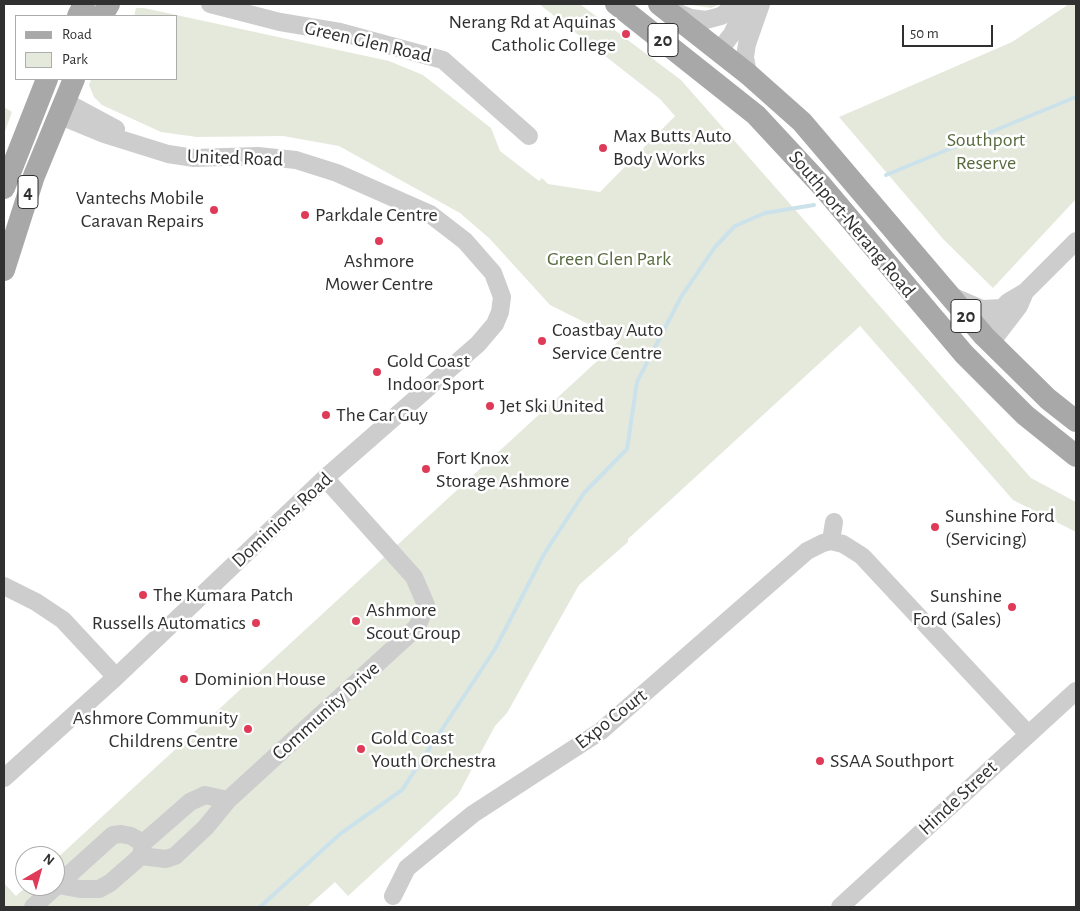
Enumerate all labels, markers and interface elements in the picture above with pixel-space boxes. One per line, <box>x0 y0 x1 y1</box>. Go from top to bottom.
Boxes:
place label: Nerang Rd at Aquinas Catholic College <box>449 10 616 57</box>
legend <box>15 15 178 80</box>
scale bar <box>905 15 996 47</box>
street label: Green Glen Road <box>302 16 434 68</box>
road number: 20 <box>648 24 678 56</box>
text: 50 m <box>910 26 939 41</box>
text: Road <box>62 27 92 42</box>
marker: Nerang Rd at Aquinas Catholic College <box>620 28 632 40</box>
text: Park <box>62 52 88 67</box>
place label: Max Butts Auto Body Works <box>613 124 731 171</box>
park label: Southport Reserve <box>947 128 1025 175</box>
marker: Max Butts Auto Body Works <box>597 142 609 154</box>
street label: United Road <box>187 144 283 172</box>
street label: Southport-Nerang Road <box>783 146 921 302</box>
road number: 4 <box>18 176 38 208</box>
place label: Vantechs Mobile Caravan Repairs <box>76 186 204 233</box>
place label: Parkdale Centre <box>315 203 438 227</box>
marker: Vantechs Mobile Caravan Repairs <box>208 204 220 216</box>
marker: Parkdale Centre <box>299 209 311 221</box>
marker: Ashmore Mower Centre <box>373 235 385 247</box>
park label: Green Glen Park <box>547 247 671 271</box>
place label: Ashmore Mower Centre <box>325 249 433 296</box>
road number: 20 <box>951 300 981 332</box>
place label: Coastbay Auto Service Centre <box>552 318 663 365</box>
marker: Coastbay Auto Service Centre <box>536 335 548 347</box>
place label: Gold Coast Indoor Sport <box>387 349 484 396</box>
marker: Gold Coast Indoor Sport <box>371 366 383 378</box>
place label: Jet Ski United <box>500 394 604 418</box>
marker: Jet Ski United <box>484 400 496 412</box>
place label: The Car Guy <box>336 403 428 427</box>
marker: The Car Guy <box>320 409 332 421</box>
place label: Fort Knox Storage Ashmore <box>436 446 569 493</box>
marker: Fort Knox Storage Ashmore <box>420 463 432 475</box>
street label: Dominions Road <box>227 467 337 573</box>
place label: Sunshine Ford (Servicing) <box>945 504 1055 551</box>
marker: Sunshine Ford (Servicing) <box>929 521 941 533</box>
place label: The Kumara Patch <box>153 583 293 607</box>
place label: Sunshine Ford (Sales) <box>913 584 1002 631</box>
marker: The Kumara Patch <box>137 589 149 601</box>
place label: Ashmore Scout Group <box>366 598 461 645</box>
marker: Sunshine Ford (Sales) <box>1006 601 1018 613</box>
place label: Russells Automatics <box>92 611 246 635</box>
marker: Ashmore Scout Group <box>350 615 362 627</box>
marker: Russells Automatics <box>250 617 262 629</box>
street label: Community Drive <box>267 656 385 766</box>
place label: Dominion House <box>194 667 326 691</box>
marker: Dominion House <box>178 673 190 685</box>
street label: Expo Court <box>570 684 652 754</box>
place label: Ashmore Community Childrens Centre <box>73 706 238 753</box>
marker: Ashmore Community Childrens Centre <box>242 723 254 735</box>
place label: Gold Coast Youth Orchestra <box>371 726 496 773</box>
marker: Gold Coast Youth Orchestra <box>355 743 367 755</box>
place label: SSAA Southport <box>830 749 954 773</box>
marker: SSAA Southport <box>814 755 826 767</box>
street label: Hinde Street <box>914 756 1002 840</box>
north arrow <box>15 846 65 896</box>
text: N <box>40 851 57 868</box>

